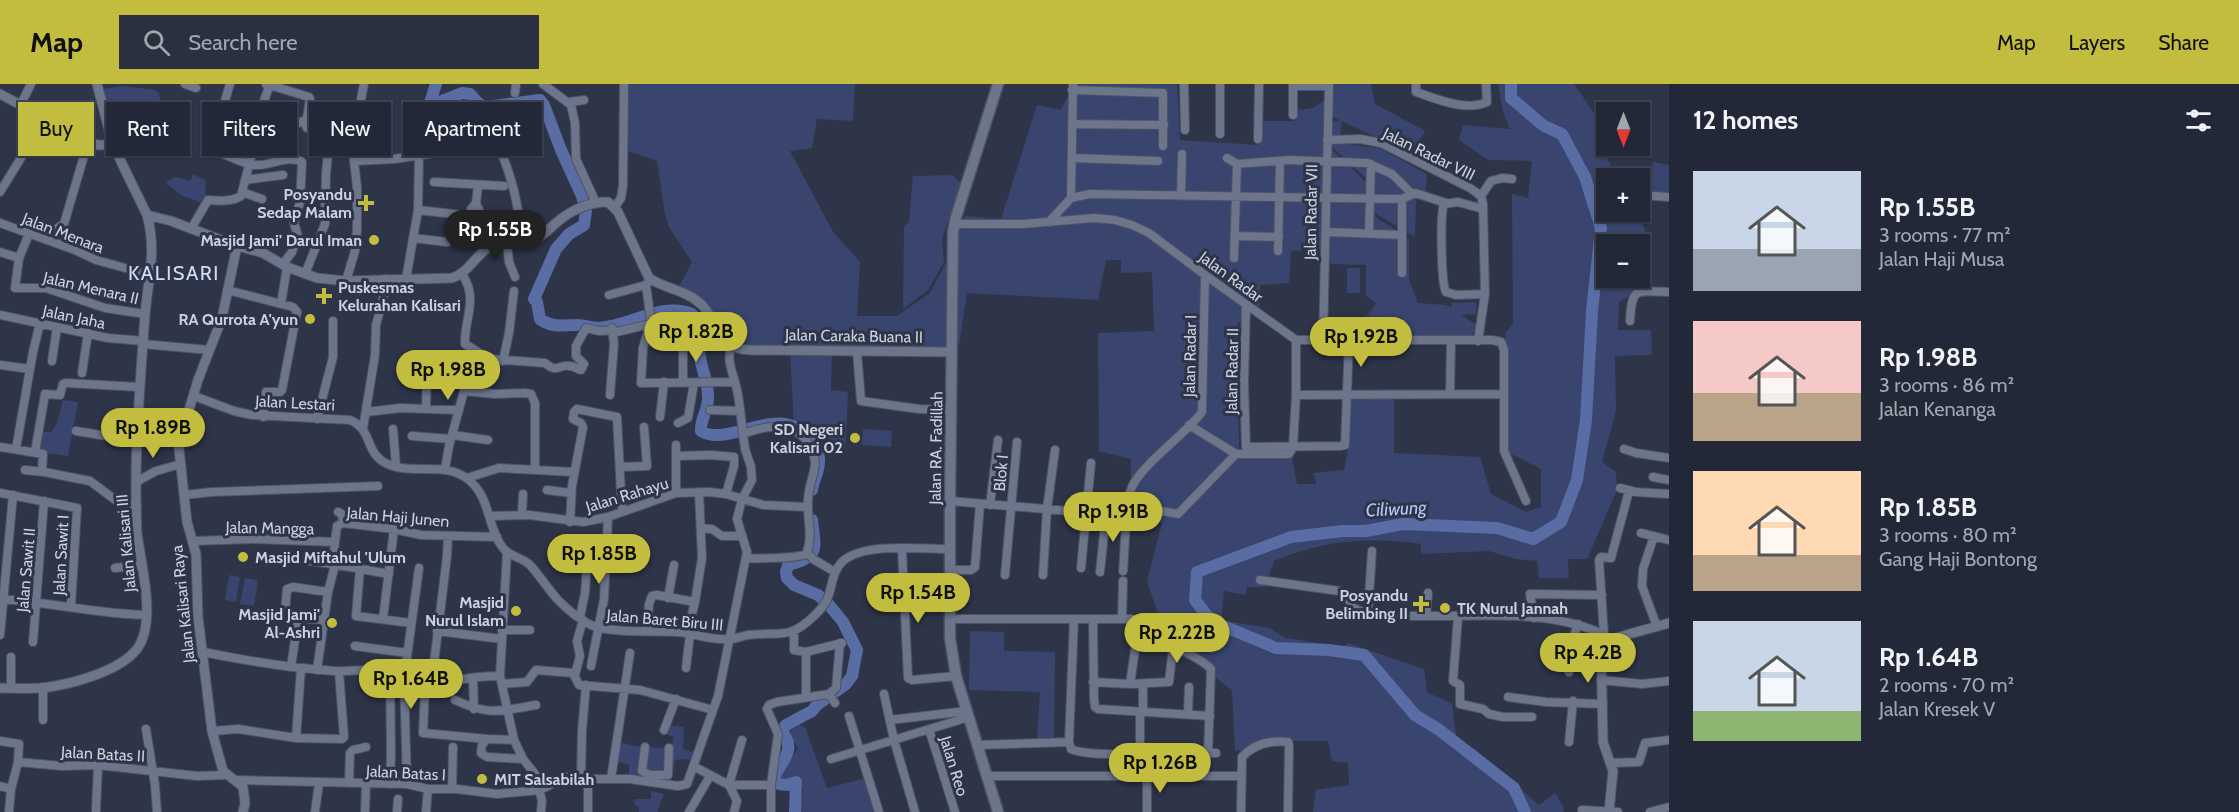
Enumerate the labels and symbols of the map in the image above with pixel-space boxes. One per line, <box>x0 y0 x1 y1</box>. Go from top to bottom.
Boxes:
north arrow <box>1596 102 1650 156</box>
street label: Jalan Radar VIII <box>1379 123 1478 184</box>
street label: Jalan Radar VII <box>1301 164 1321 261</box>
place label: Posyandu Sedap Malam <box>257 185 352 222</box>
marker: Posyandu Sedap Malam <box>357 194 375 212</box>
street label: Jalan Menara <box>19 208 107 257</box>
pin: Rp 1.55B <box>433 210 557 261</box>
place label: Masjid Jami' Darul Iman <box>200 231 362 250</box>
marker: Masjid Jami' Darul Iman <box>367 233 381 247</box>
street label: Jalan Radar <box>1194 247 1267 307</box>
district label: KALISARI <box>128 261 220 285</box>
street label: Jalan Menara II <box>40 268 141 308</box>
place label: Puskesmas Kelurahan Kalisari <box>338 278 461 315</box>
marker: Puskesmas Kelurahan Kalisari <box>315 287 333 305</box>
street label: Jalan Jaha <box>40 301 107 333</box>
place label: RA Qurrota A'yun <box>178 310 298 329</box>
marker: RA Qurrota A'yun <box>303 312 317 326</box>
pin: Rp 1.82B <box>634 312 758 363</box>
street label: Jalan Radar I <box>1180 315 1200 398</box>
pin: Rp 1.92B <box>1299 317 1423 368</box>
street label: Jalan Caraka Buana II <box>784 325 923 347</box>
street label: Jalan Radar II <box>1222 328 1242 415</box>
pin: Rp 1.98B <box>386 350 510 401</box>
street label: Jalan Lestari <box>254 391 335 415</box>
street label: Jalan RA. Fadillah <box>925 391 946 506</box>
pin: Rp 1.89B <box>91 408 215 459</box>
place label: SD Negeri Kalisari 02 <box>770 420 843 457</box>
marker: SD Negeri Kalisari 02 <box>848 431 862 445</box>
street label: Blok I <box>990 454 1012 492</box>
street label: Jalan Rahayu <box>582 473 671 517</box>
pin: Rp 1.91B <box>1051 492 1175 543</box>
street label: Jalan Kalisari III <box>112 493 140 594</box>
water label: Ciliwung <box>1365 496 1428 522</box>
street label: Jalan Haji Junen <box>345 503 450 531</box>
street label: Jalan Sawit I <box>49 514 73 597</box>
street label: Jalan Mangga <box>224 518 315 538</box>
street label: Jalan Sawit II <box>13 527 39 614</box>
pin: Rp 1.85B <box>537 534 661 585</box>
street label: Jalan Kalisari Raya <box>167 544 199 665</box>
place label: Masjid Miftahul 'Ulum <box>255 548 406 567</box>
marker: Masjid Miftahul 'Ulum <box>236 550 250 564</box>
pin: Rp 1.54B <box>856 573 980 624</box>
place label: Posyandu Belimbing II <box>1325 586 1408 623</box>
place label: Masjid Nurul Islam <box>425 593 504 630</box>
marker: Posyandu Belimbing II <box>1412 595 1430 613</box>
place label: TK Nurul Jannah <box>1457 599 1568 618</box>
marker: TK Nurul Jannah <box>1438 601 1452 615</box>
marker: Masjid Nurul Islam <box>509 604 523 618</box>
place label: Masjid Jami' Al-Ashri <box>238 605 320 642</box>
street label: Jalan Baret Biru III <box>605 605 724 635</box>
pin: Rp 2.22B <box>1115 613 1239 664</box>
marker: Masjid Jami' Al-Ashri <box>325 616 339 630</box>
pin: Rp 4.2B <box>1533 633 1643 684</box>
pin: Rp 1.64B <box>349 659 473 710</box>
street label: Jalan Reo <box>936 733 972 799</box>
street label: Jalan Batas II <box>59 742 146 766</box>
pin: Rp 1.26B <box>1098 743 1222 794</box>
street label: Jalan Batas I <box>365 761 446 785</box>
place label: MIT Salsabilah <box>494 770 594 789</box>
marker: MIT Salsabilah <box>475 772 489 786</box>

